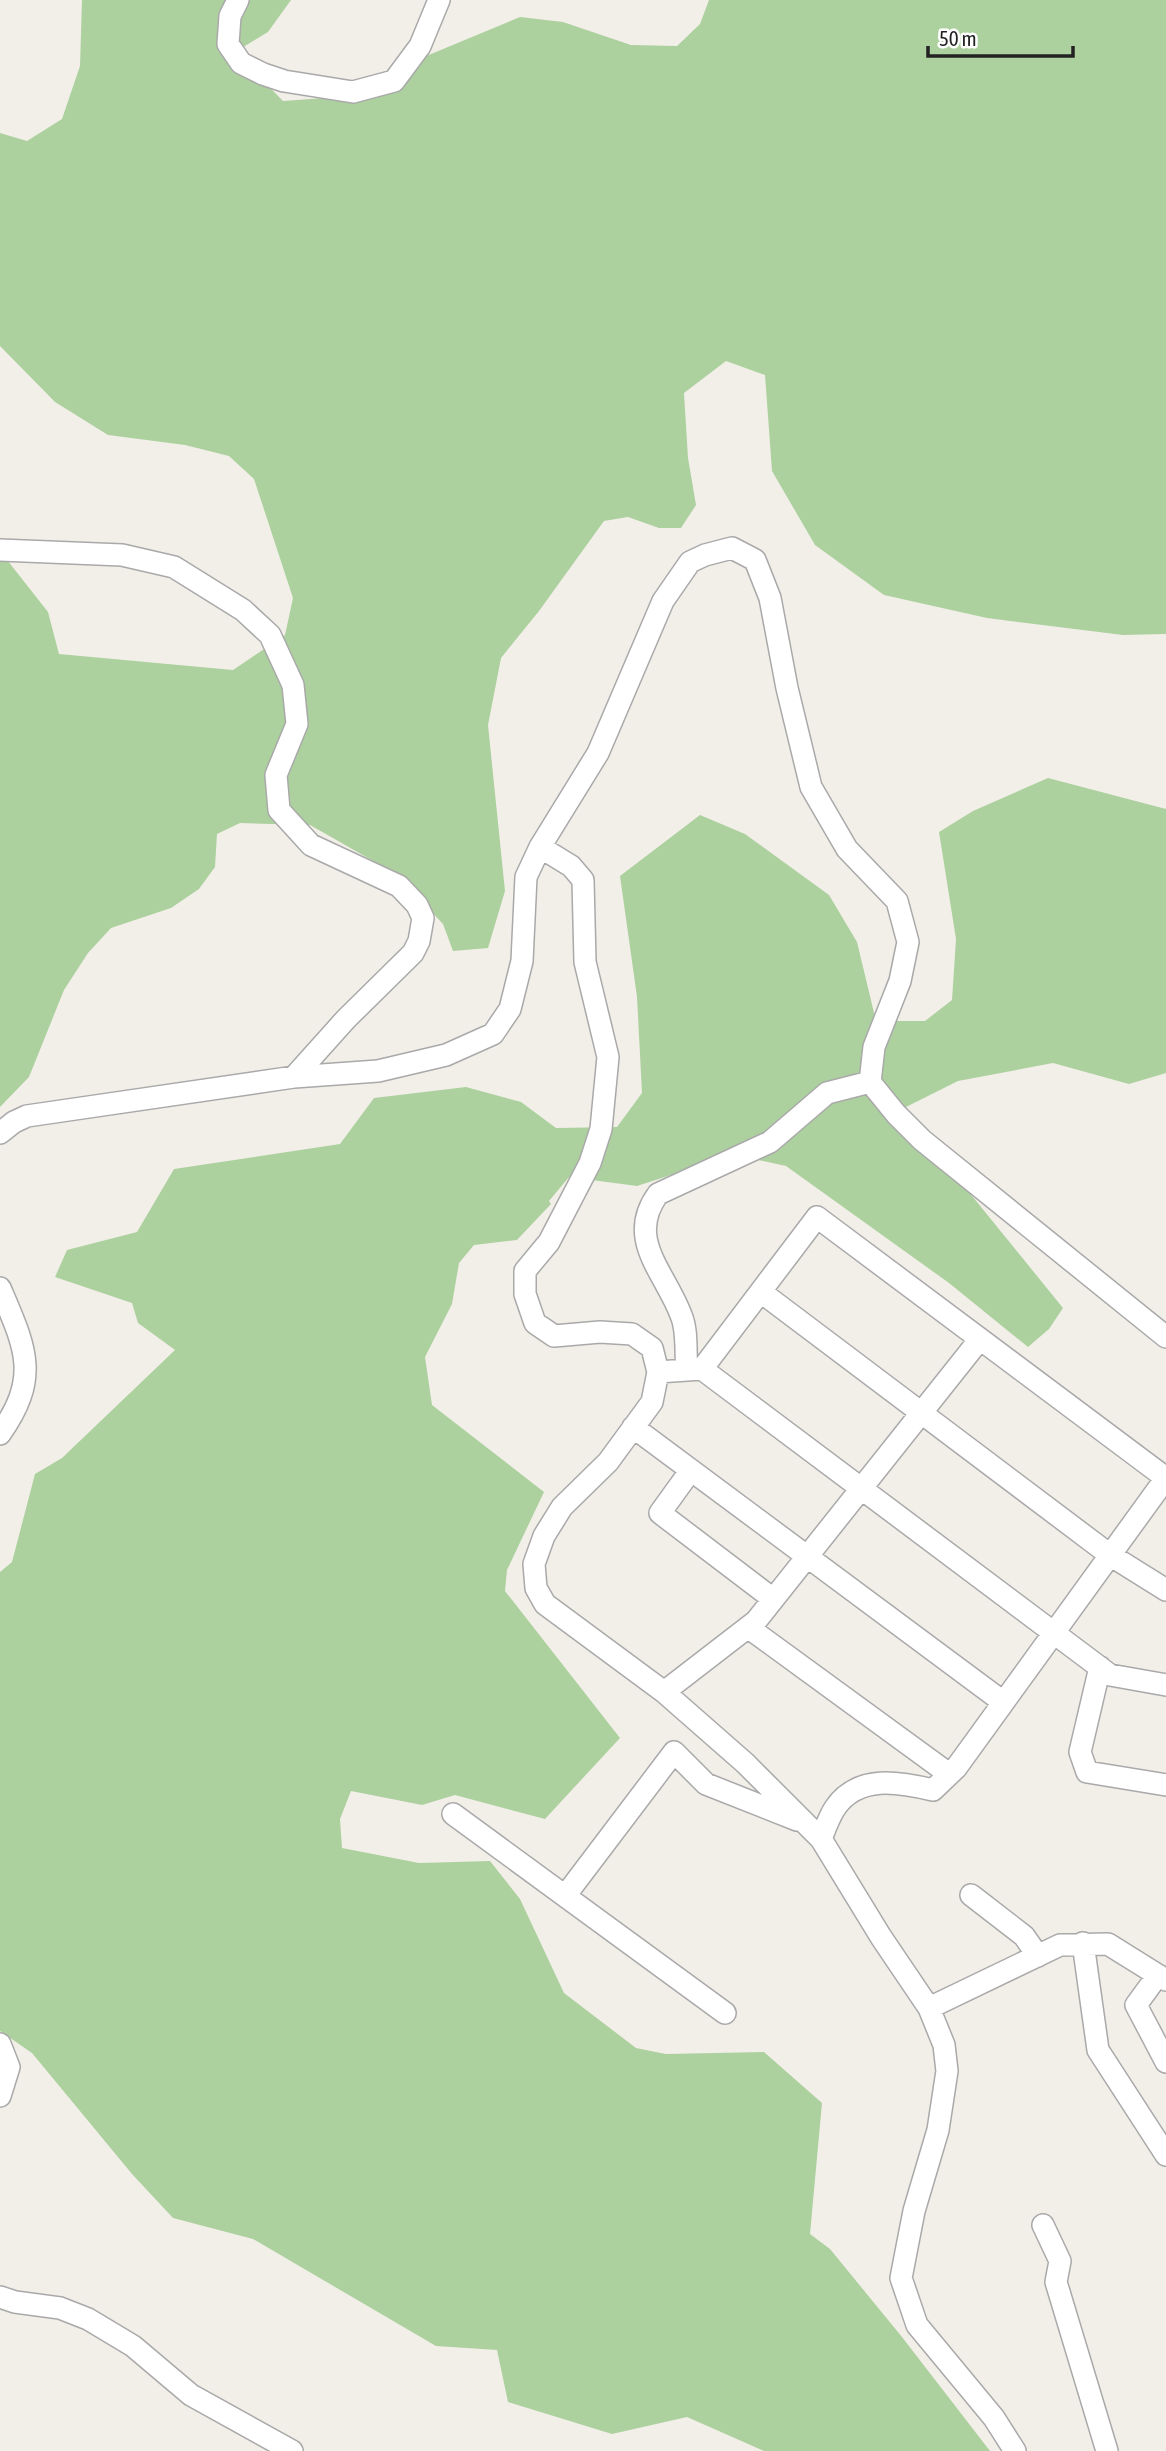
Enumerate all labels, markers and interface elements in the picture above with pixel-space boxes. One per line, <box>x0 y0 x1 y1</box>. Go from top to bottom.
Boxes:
scale bar <box>928 14 1073 58</box>
text: 50 m <box>939 26 977 50</box>

